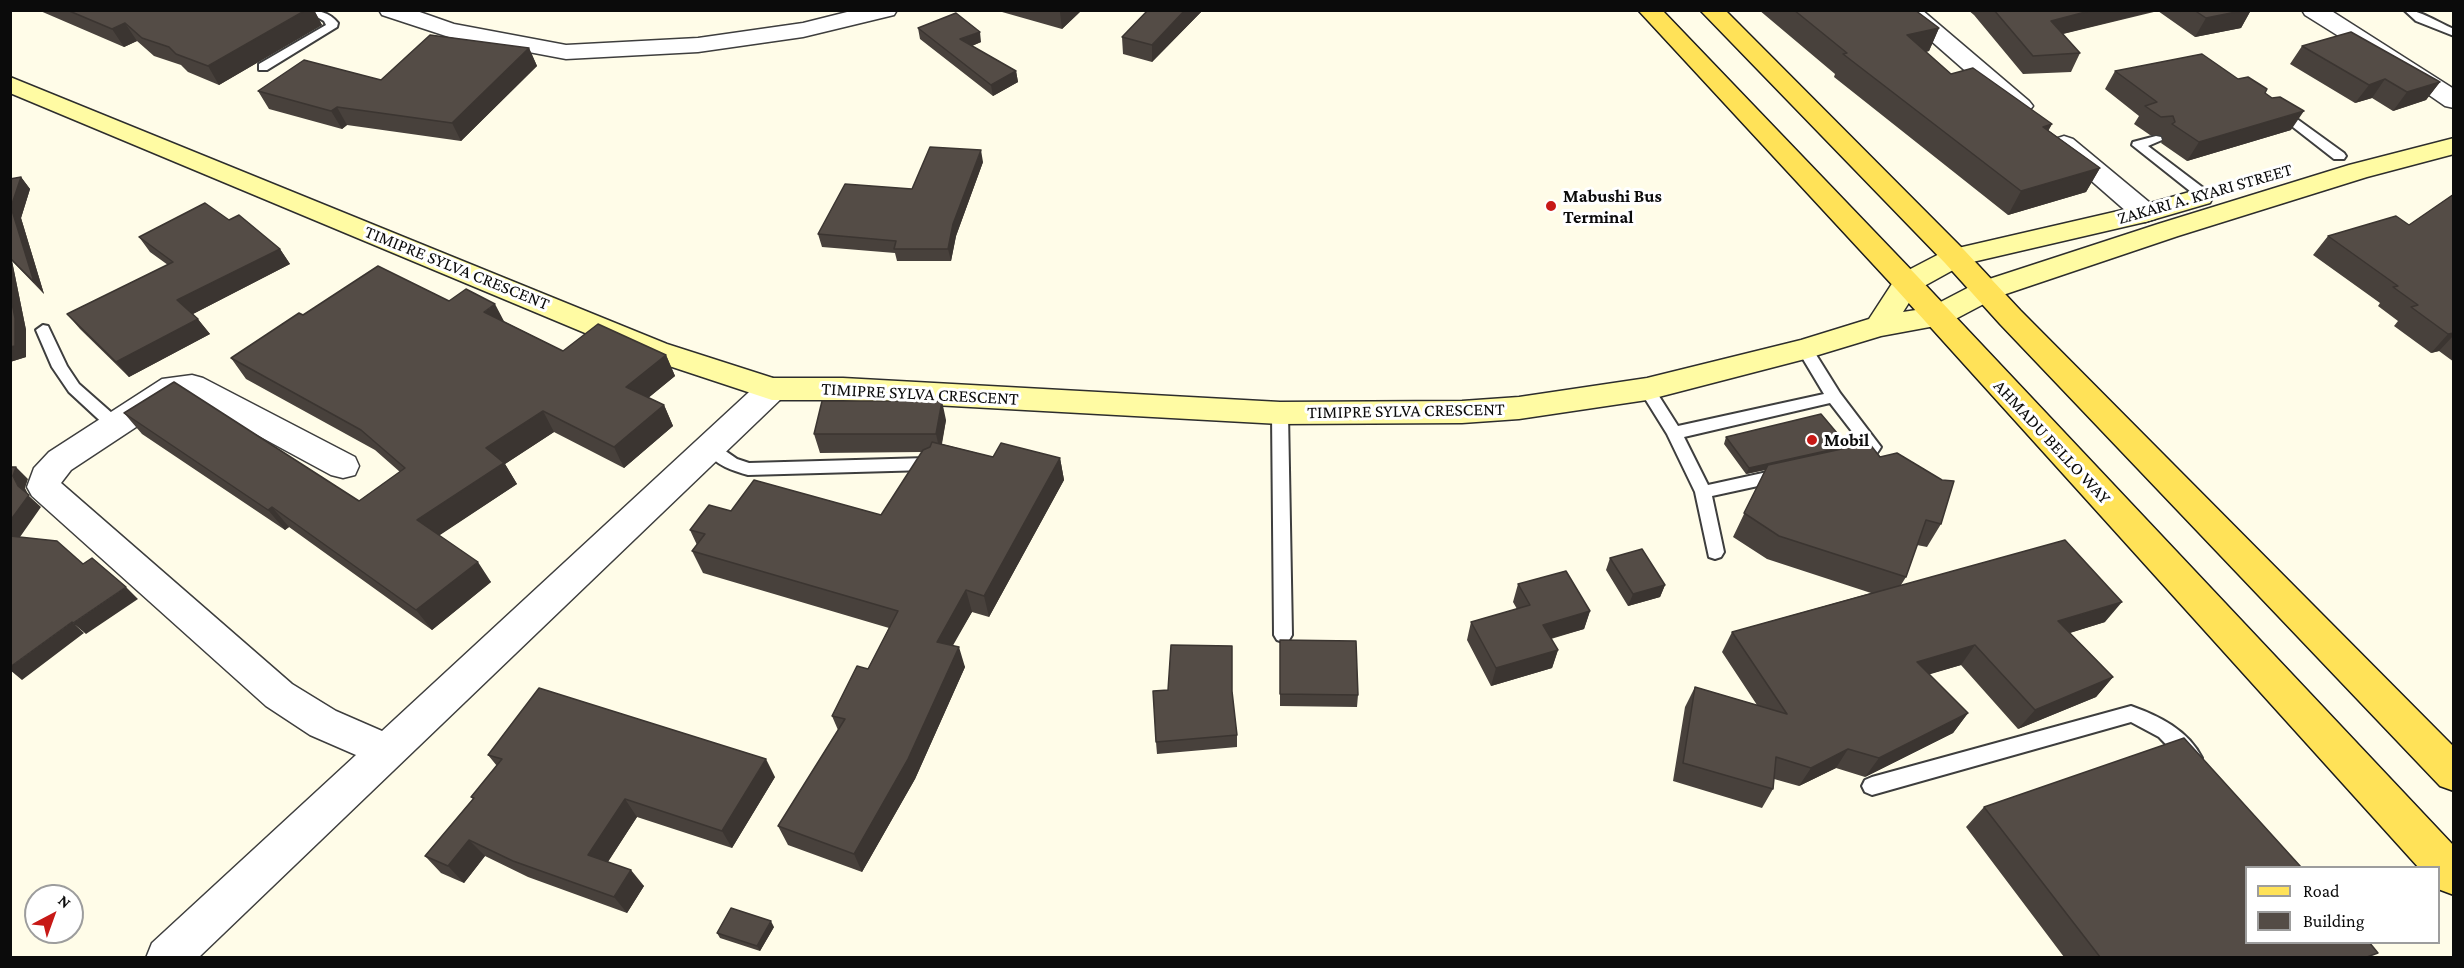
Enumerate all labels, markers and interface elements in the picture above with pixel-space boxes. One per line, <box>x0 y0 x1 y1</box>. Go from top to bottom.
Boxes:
street label: ZAKARI A. KYARI STREET <box>2115 159 2295 229</box>
place label: Mabushi Bus Terminal <box>1563 185 1662 228</box>
marker: Mabushi Bus Terminal <box>1544 199 1558 213</box>
street label: TIMIPRE SYLVA CRESCENT <box>361 221 553 315</box>
street label: AHMADU BELLO WAY <box>1989 375 2115 509</box>
street label: TIMIPRE SYLVA CRESCENT <box>821 378 1019 410</box>
street label: TIMIPRE SYLVA CRESCENT <box>1307 398 1505 424</box>
place label: Mobil <box>1824 429 1869 451</box>
marker: Mobil <box>1805 433 1819 447</box>
legend <box>2245 866 2440 944</box>
text: Road <box>2303 881 2340 901</box>
north arrow <box>24 884 84 944</box>
text: N <box>55 892 75 912</box>
text: Building <box>2303 911 2364 931</box>

